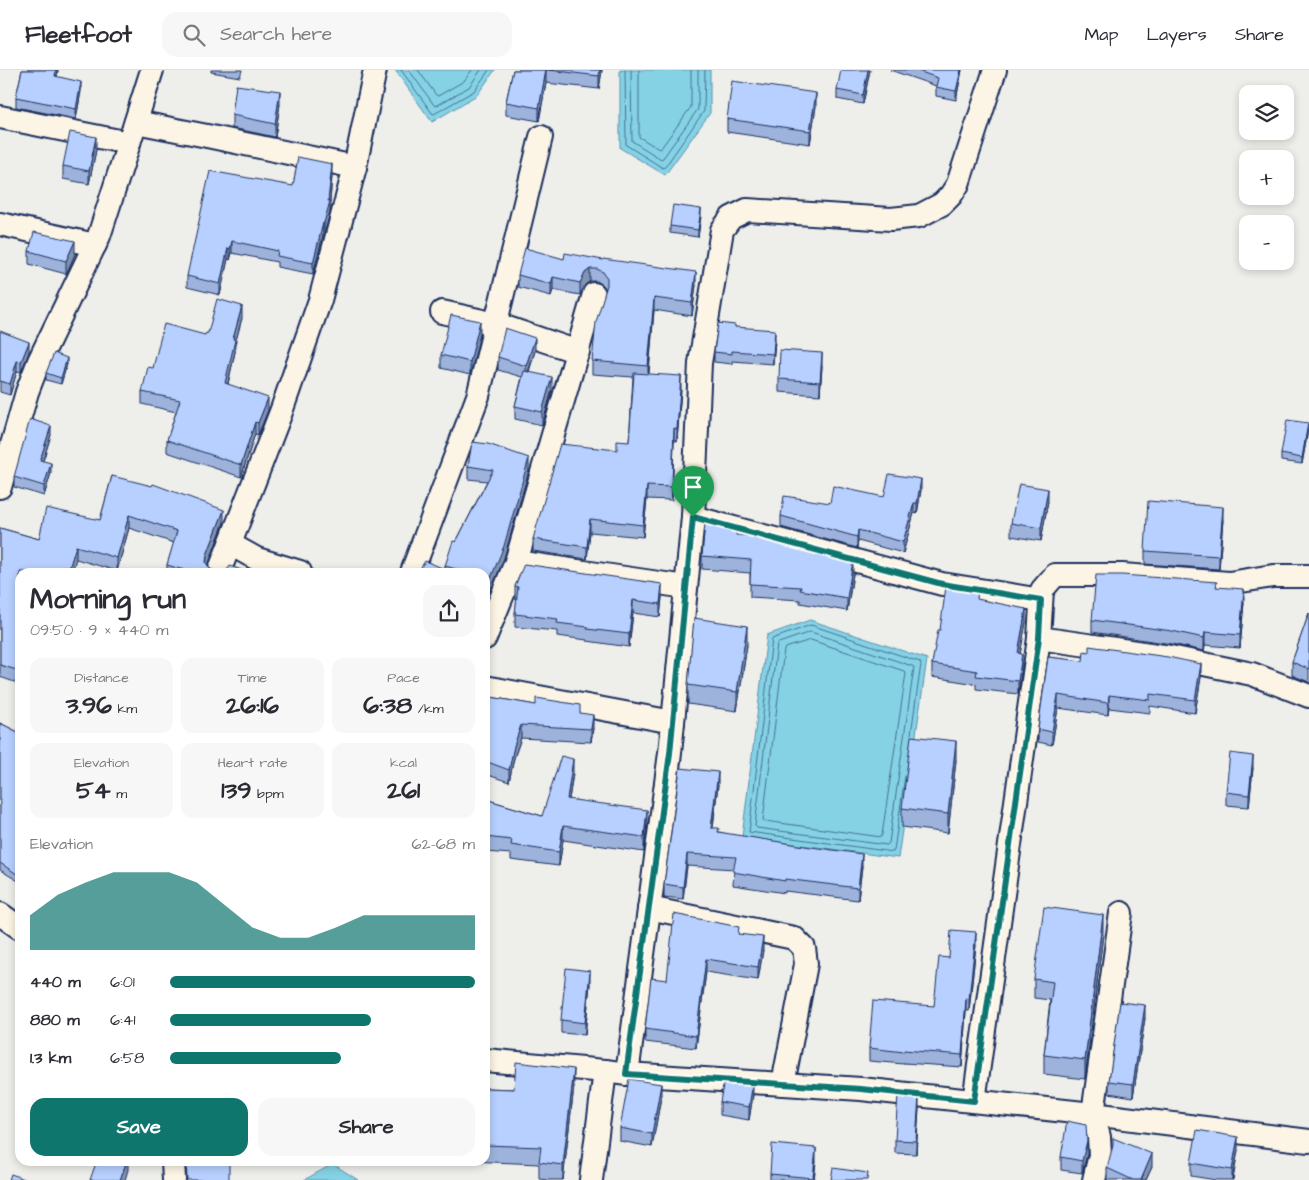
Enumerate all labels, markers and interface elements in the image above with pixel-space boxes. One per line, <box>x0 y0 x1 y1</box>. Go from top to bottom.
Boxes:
search box <box>162 12 512 57</box>
text: Fleetfoot <box>25 18 132 52</box>
icon: search <box>180 21 208 49</box>
text: Search here <box>220 21 332 48</box>
text: Map <box>1084 22 1118 47</box>
text: Layers <box>1146 22 1207 47</box>
text: Share <box>1235 22 1284 47</box>
map controls <box>1239 85 1294 270</box>
button: layers <box>1239 85 1294 140</box>
button: + <box>1239 150 1294 205</box>
button: − <box>1239 215 1294 270</box>
pin <box>672 466 714 517</box>
icon: arrive <box>679 473 707 501</box>
text: Morning run <box>30 580 186 619</box>
button: share <box>423 585 475 637</box>
text: 09:50 · 9 × 440 m <box>30 619 169 641</box>
text: Distance <box>74 668 129 688</box>
text: Time <box>238 668 267 688</box>
text: Pace <box>387 668 420 688</box>
text: 3.96 <box>66 688 112 723</box>
text: 26:16 <box>226 688 279 723</box>
text: 6:38 <box>363 688 412 723</box>
text: km <box>112 699 137 719</box>
text: /km <box>412 699 444 719</box>
text: Elevation <box>74 753 129 773</box>
text: Heart rate <box>217 753 288 773</box>
text: kcal <box>390 753 417 773</box>
text: 54 <box>76 773 111 808</box>
text: 139 <box>221 773 252 808</box>
text: 261 <box>387 773 420 808</box>
text: m <box>111 784 127 804</box>
text: bpm <box>252 784 284 804</box>
text: Elevation <box>30 833 93 855</box>
text: 62–68 m <box>412 833 475 855</box>
text: 440 m <box>30 971 81 993</box>
text: 6:01 <box>110 971 135 993</box>
text: 880 m <box>30 1009 80 1031</box>
text: 6:41 <box>110 1009 136 1031</box>
text: 1.3 km <box>30 1047 71 1069</box>
text: 6:58 <box>110 1047 144 1069</box>
button: Save <box>30 1098 248 1156</box>
button: Share <box>258 1098 475 1156</box>

